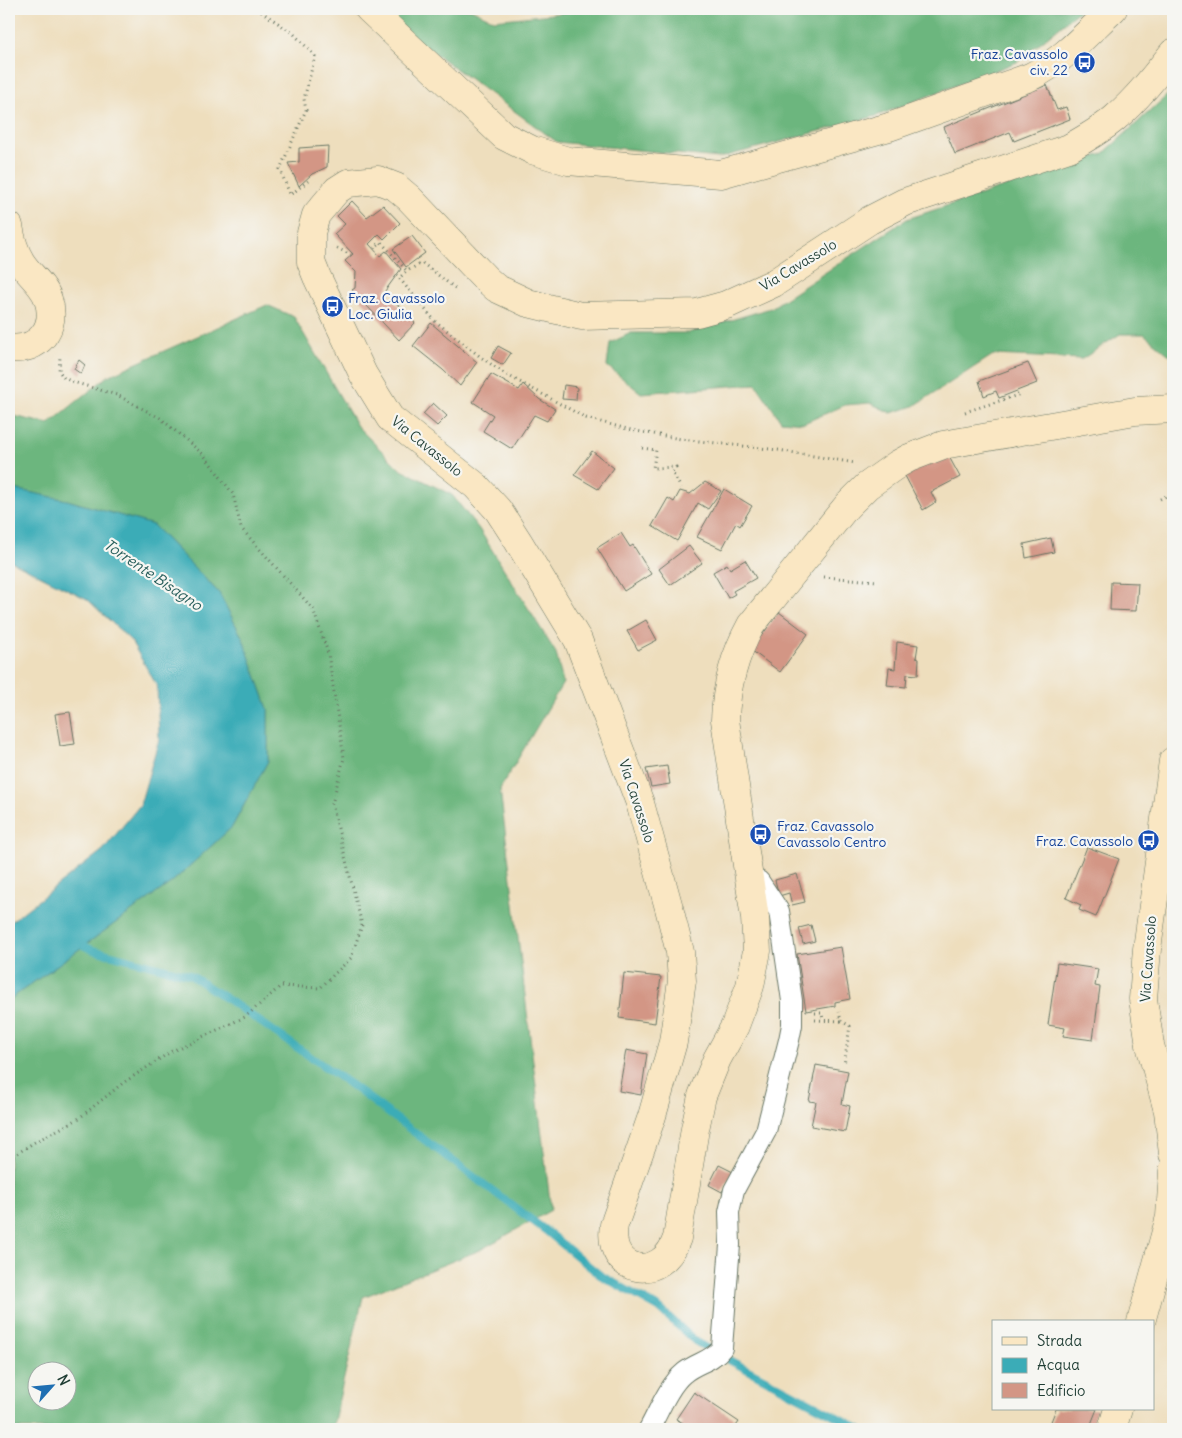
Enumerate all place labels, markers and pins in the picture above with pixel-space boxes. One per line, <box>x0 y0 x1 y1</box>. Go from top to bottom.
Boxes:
place label: Fraz. Cavassolo civ. 22 <box>971 45 1068 79</box>
bus stop icon: Fraz. Cavassolo civ. 22 <box>1072 50 1096 74</box>
place label: Fraz. Cavassolo Loc. Giulia <box>348 289 445 323</box>
bus stop icon: Fraz. Cavassolo Loc. Giulia <box>320 294 344 318</box>
place label: Fraz. Cavassolo Cavassolo Centro <box>777 817 886 851</box>
bus stop icon: Fraz. Cavassolo Cavassolo Centro <box>749 822 773 846</box>
bus stop icon: Fraz. Cavassolo <box>1137 829 1161 853</box>
place label: Fraz. Cavassolo <box>1036 832 1133 850</box>

